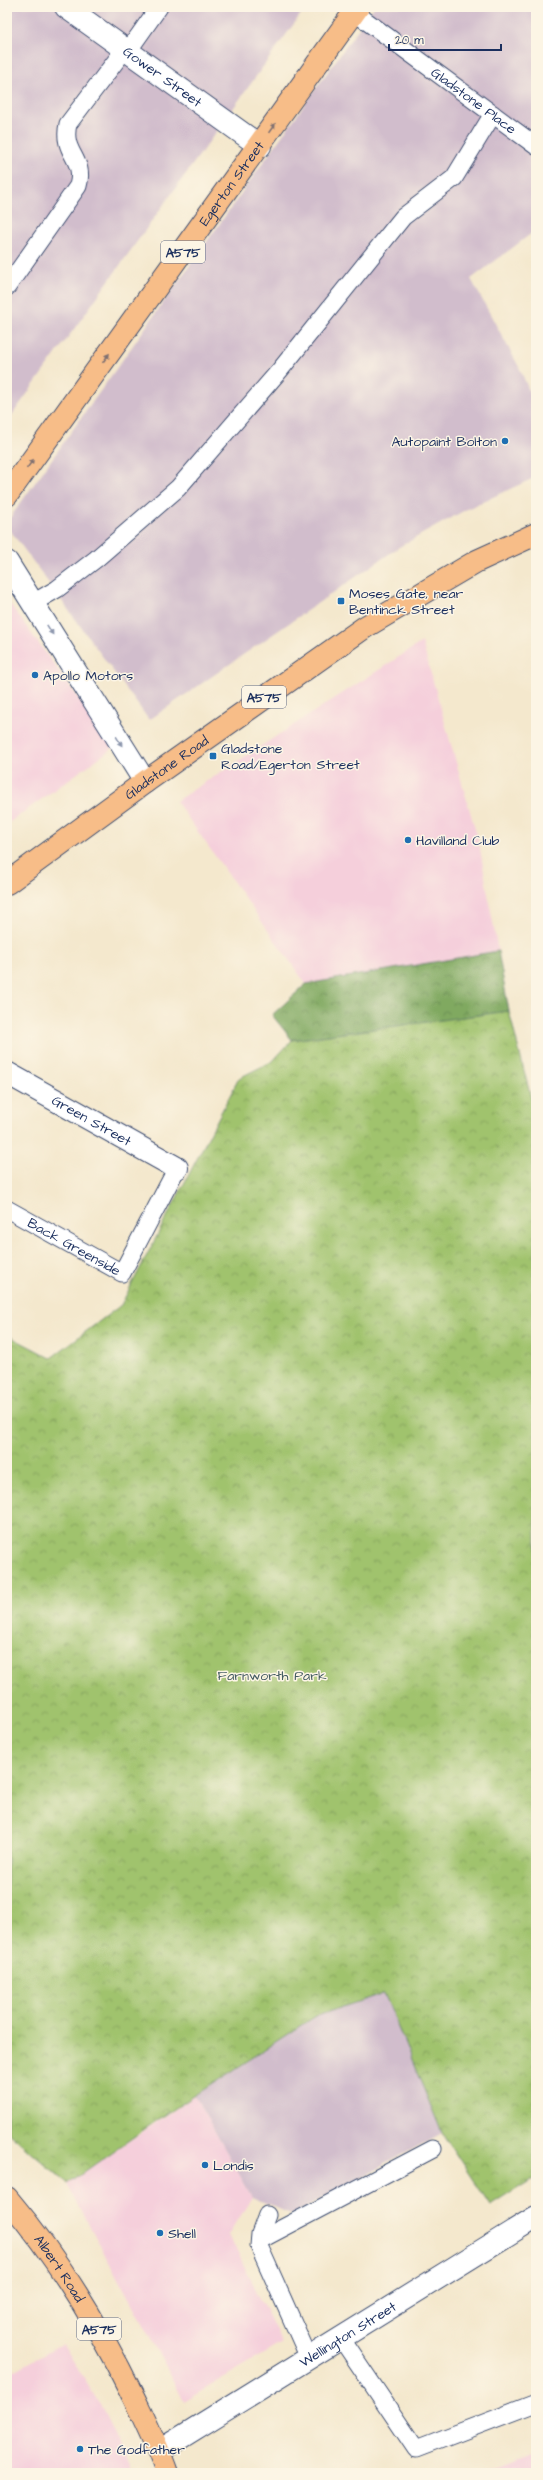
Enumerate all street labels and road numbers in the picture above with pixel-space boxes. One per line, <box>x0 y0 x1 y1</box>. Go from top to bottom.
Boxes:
street label: Gower Street <box>119 42 206 113</box>
street label: Gladstone Place <box>427 63 521 140</box>
street label: Egerton Street <box>195 137 270 230</box>
road number: A575 <box>161 241 205 263</box>
road number: A575 <box>242 686 286 708</box>
street label: Gladstone Road <box>121 731 213 805</box>
street label: Green Street <box>48 1091 135 1152</box>
street label: Back Greenside <box>24 1213 124 1281</box>
street label: Albert Road <box>29 2231 89 2307</box>
street label: Wellington Street <box>296 2297 401 2373</box>
road number: A575 <box>77 2318 121 2340</box>

